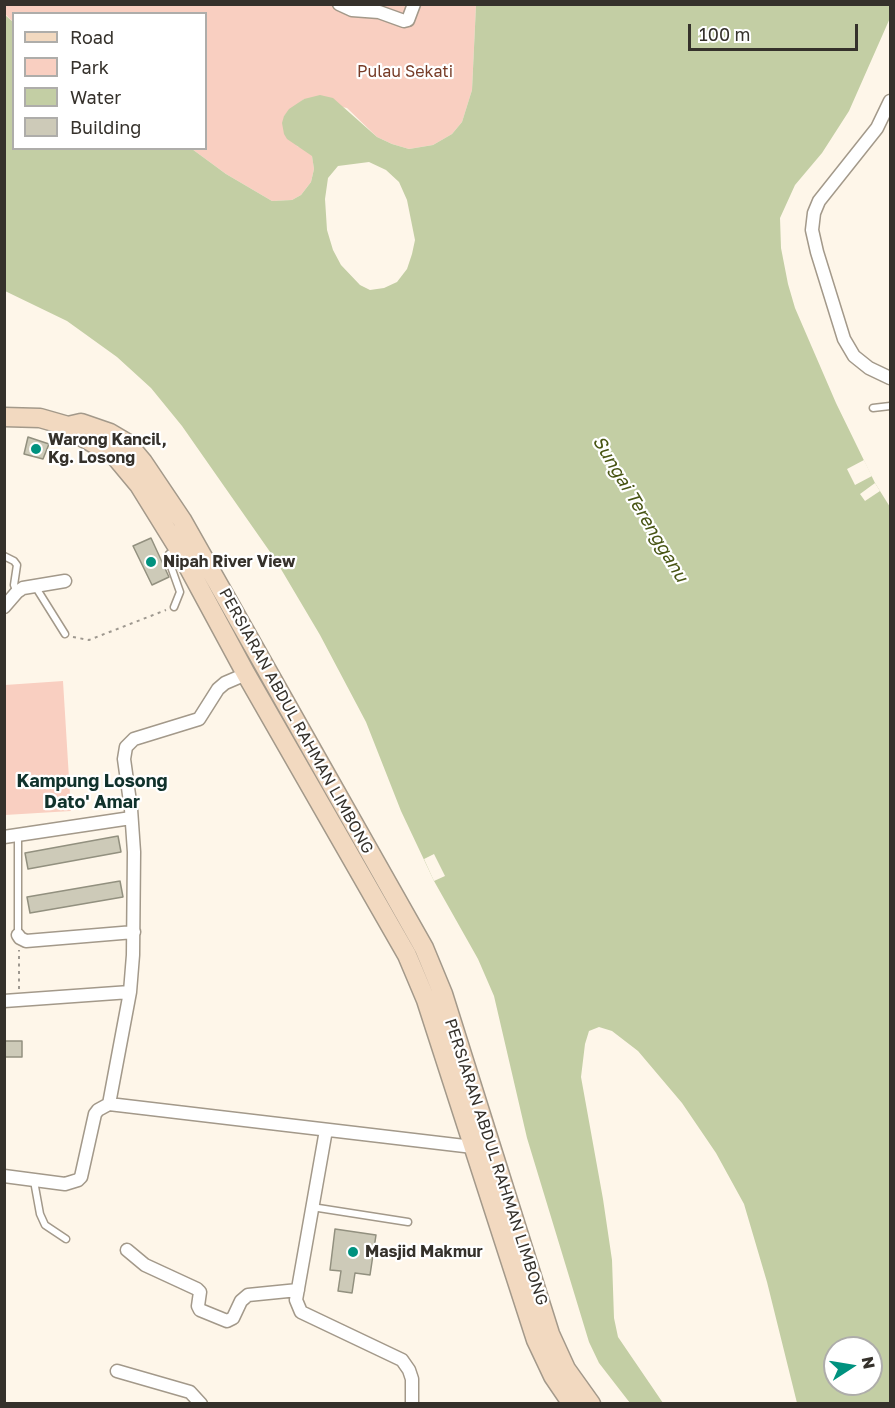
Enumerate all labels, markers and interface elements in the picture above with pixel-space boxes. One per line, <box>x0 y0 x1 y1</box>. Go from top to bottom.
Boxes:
legend <box>12 12 207 150</box>
scale bar <box>691 12 860 50</box>
text: 100 m <box>699 23 750 45</box>
text: Road <box>70 26 114 48</box>
text: Park <box>70 56 109 78</box>
park label: Pulau Sekati <box>357 62 453 82</box>
text: Water <box>70 86 121 108</box>
text: Building <box>70 116 141 138</box>
place label: Warong Kancil, Kg. Losong <box>48 430 167 468</box>
water label: Sungai Terengganu <box>588 432 692 586</box>
marker: Warong Kancil, Kg. Losong <box>29 442 43 456</box>
place label: Nipah River View <box>163 552 295 572</box>
marker: Nipah River View <box>144 555 158 569</box>
street label: PERSIARAN ABDUL RAHMAN LIMBONG <box>215 585 377 857</box>
district label: Kampung Losong Dato' Amar <box>16 770 168 812</box>
street label: PERSIARAN ABDUL RAHMAN LIMBONG <box>440 1016 552 1308</box>
place label: Masjid Makmur <box>365 1242 483 1262</box>
marker: Masjid Makmur <box>346 1245 360 1259</box>
north arrow <box>823 1336 883 1396</box>
text: N <box>858 1355 880 1371</box>

